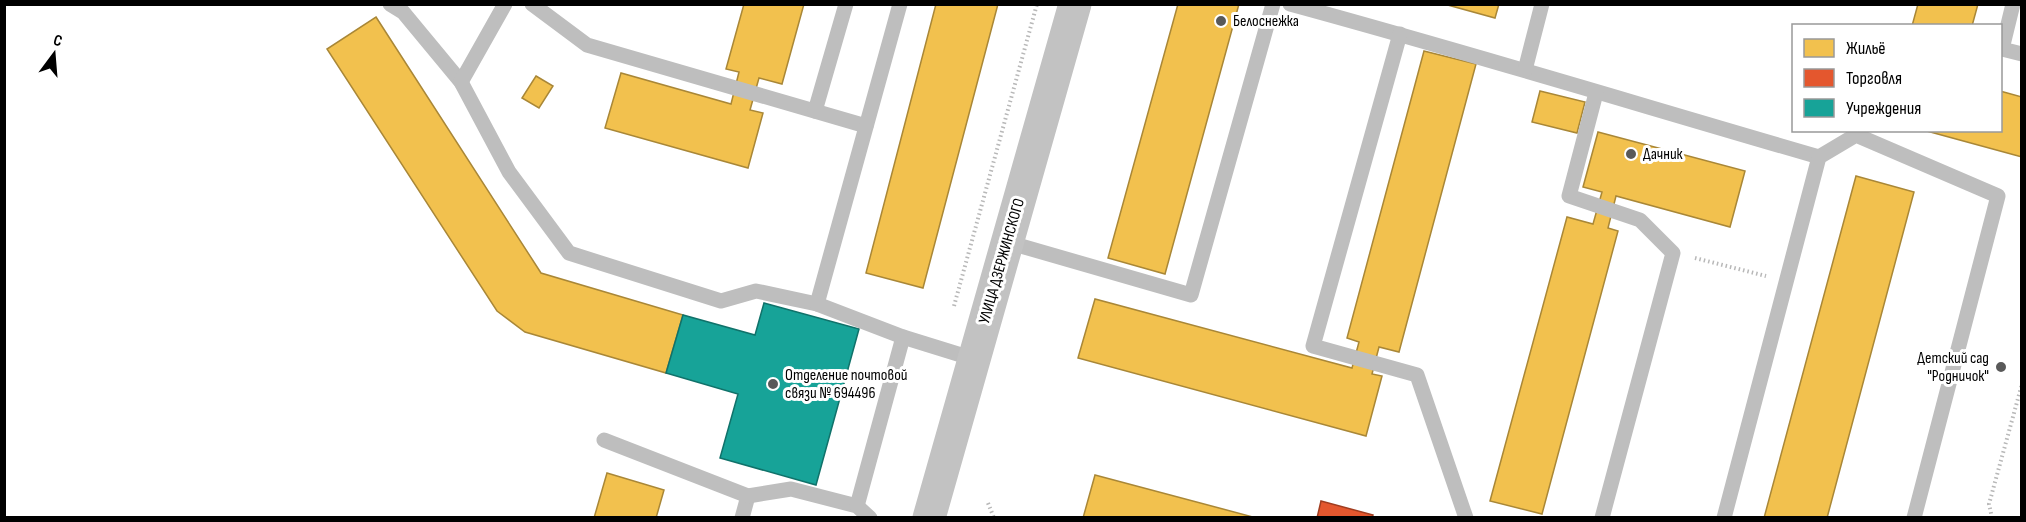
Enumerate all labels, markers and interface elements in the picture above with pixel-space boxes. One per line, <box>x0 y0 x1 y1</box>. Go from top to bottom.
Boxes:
place label: Белоснежка <box>1233 12 1299 31</box>
marker: Белоснежка <box>1214 14 1228 28</box>
north arrow <box>24 24 84 84</box>
legend <box>1792 24 2002 132</box>
text: С <box>51 31 64 51</box>
text: Жильё <box>1846 38 1886 59</box>
text: Торговля <box>1846 68 1902 89</box>
text: Учреждения <box>1846 98 1921 119</box>
place label: Дачник <box>1643 145 1684 164</box>
marker: Дачник <box>1624 147 1638 161</box>
street label: УЛИЦА ДЗЕРЖИНСКОГО <box>975 196 1029 326</box>
place label: Детский сад "Родничок" <box>1917 349 1989 386</box>
marker: Детский сад "Родничок" <box>1994 360 2008 374</box>
place label: Отделение почтовой связи № 694496 <box>785 366 907 403</box>
marker: Отделение почтовой связи № 694496 <box>766 377 780 391</box>

